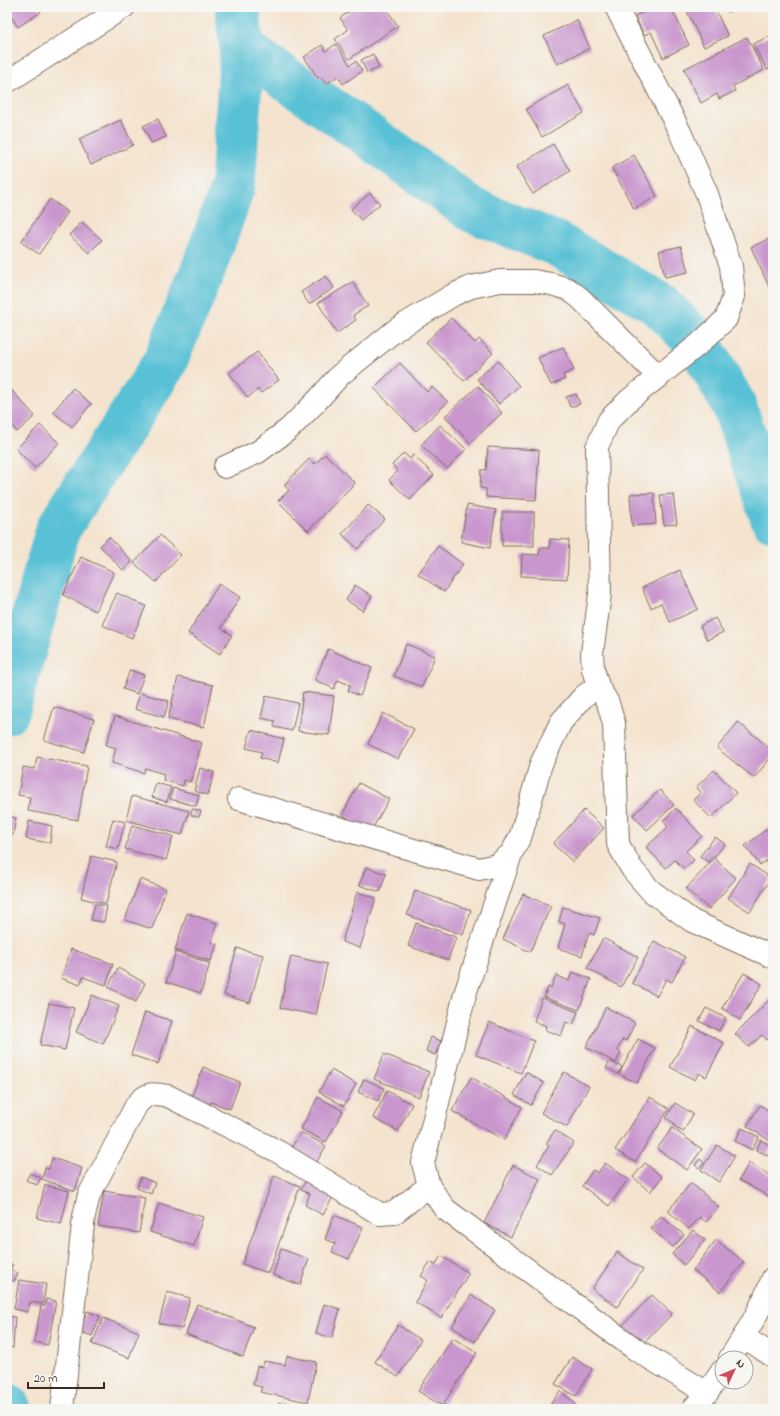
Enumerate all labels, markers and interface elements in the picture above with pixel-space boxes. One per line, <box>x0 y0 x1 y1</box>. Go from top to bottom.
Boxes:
north arrow <box>714 1350 754 1390</box>
text: N <box>732 1356 749 1372</box>
scale bar <box>28 1364 104 1390</box>
text: 20 m <box>34 1370 57 1388</box>

